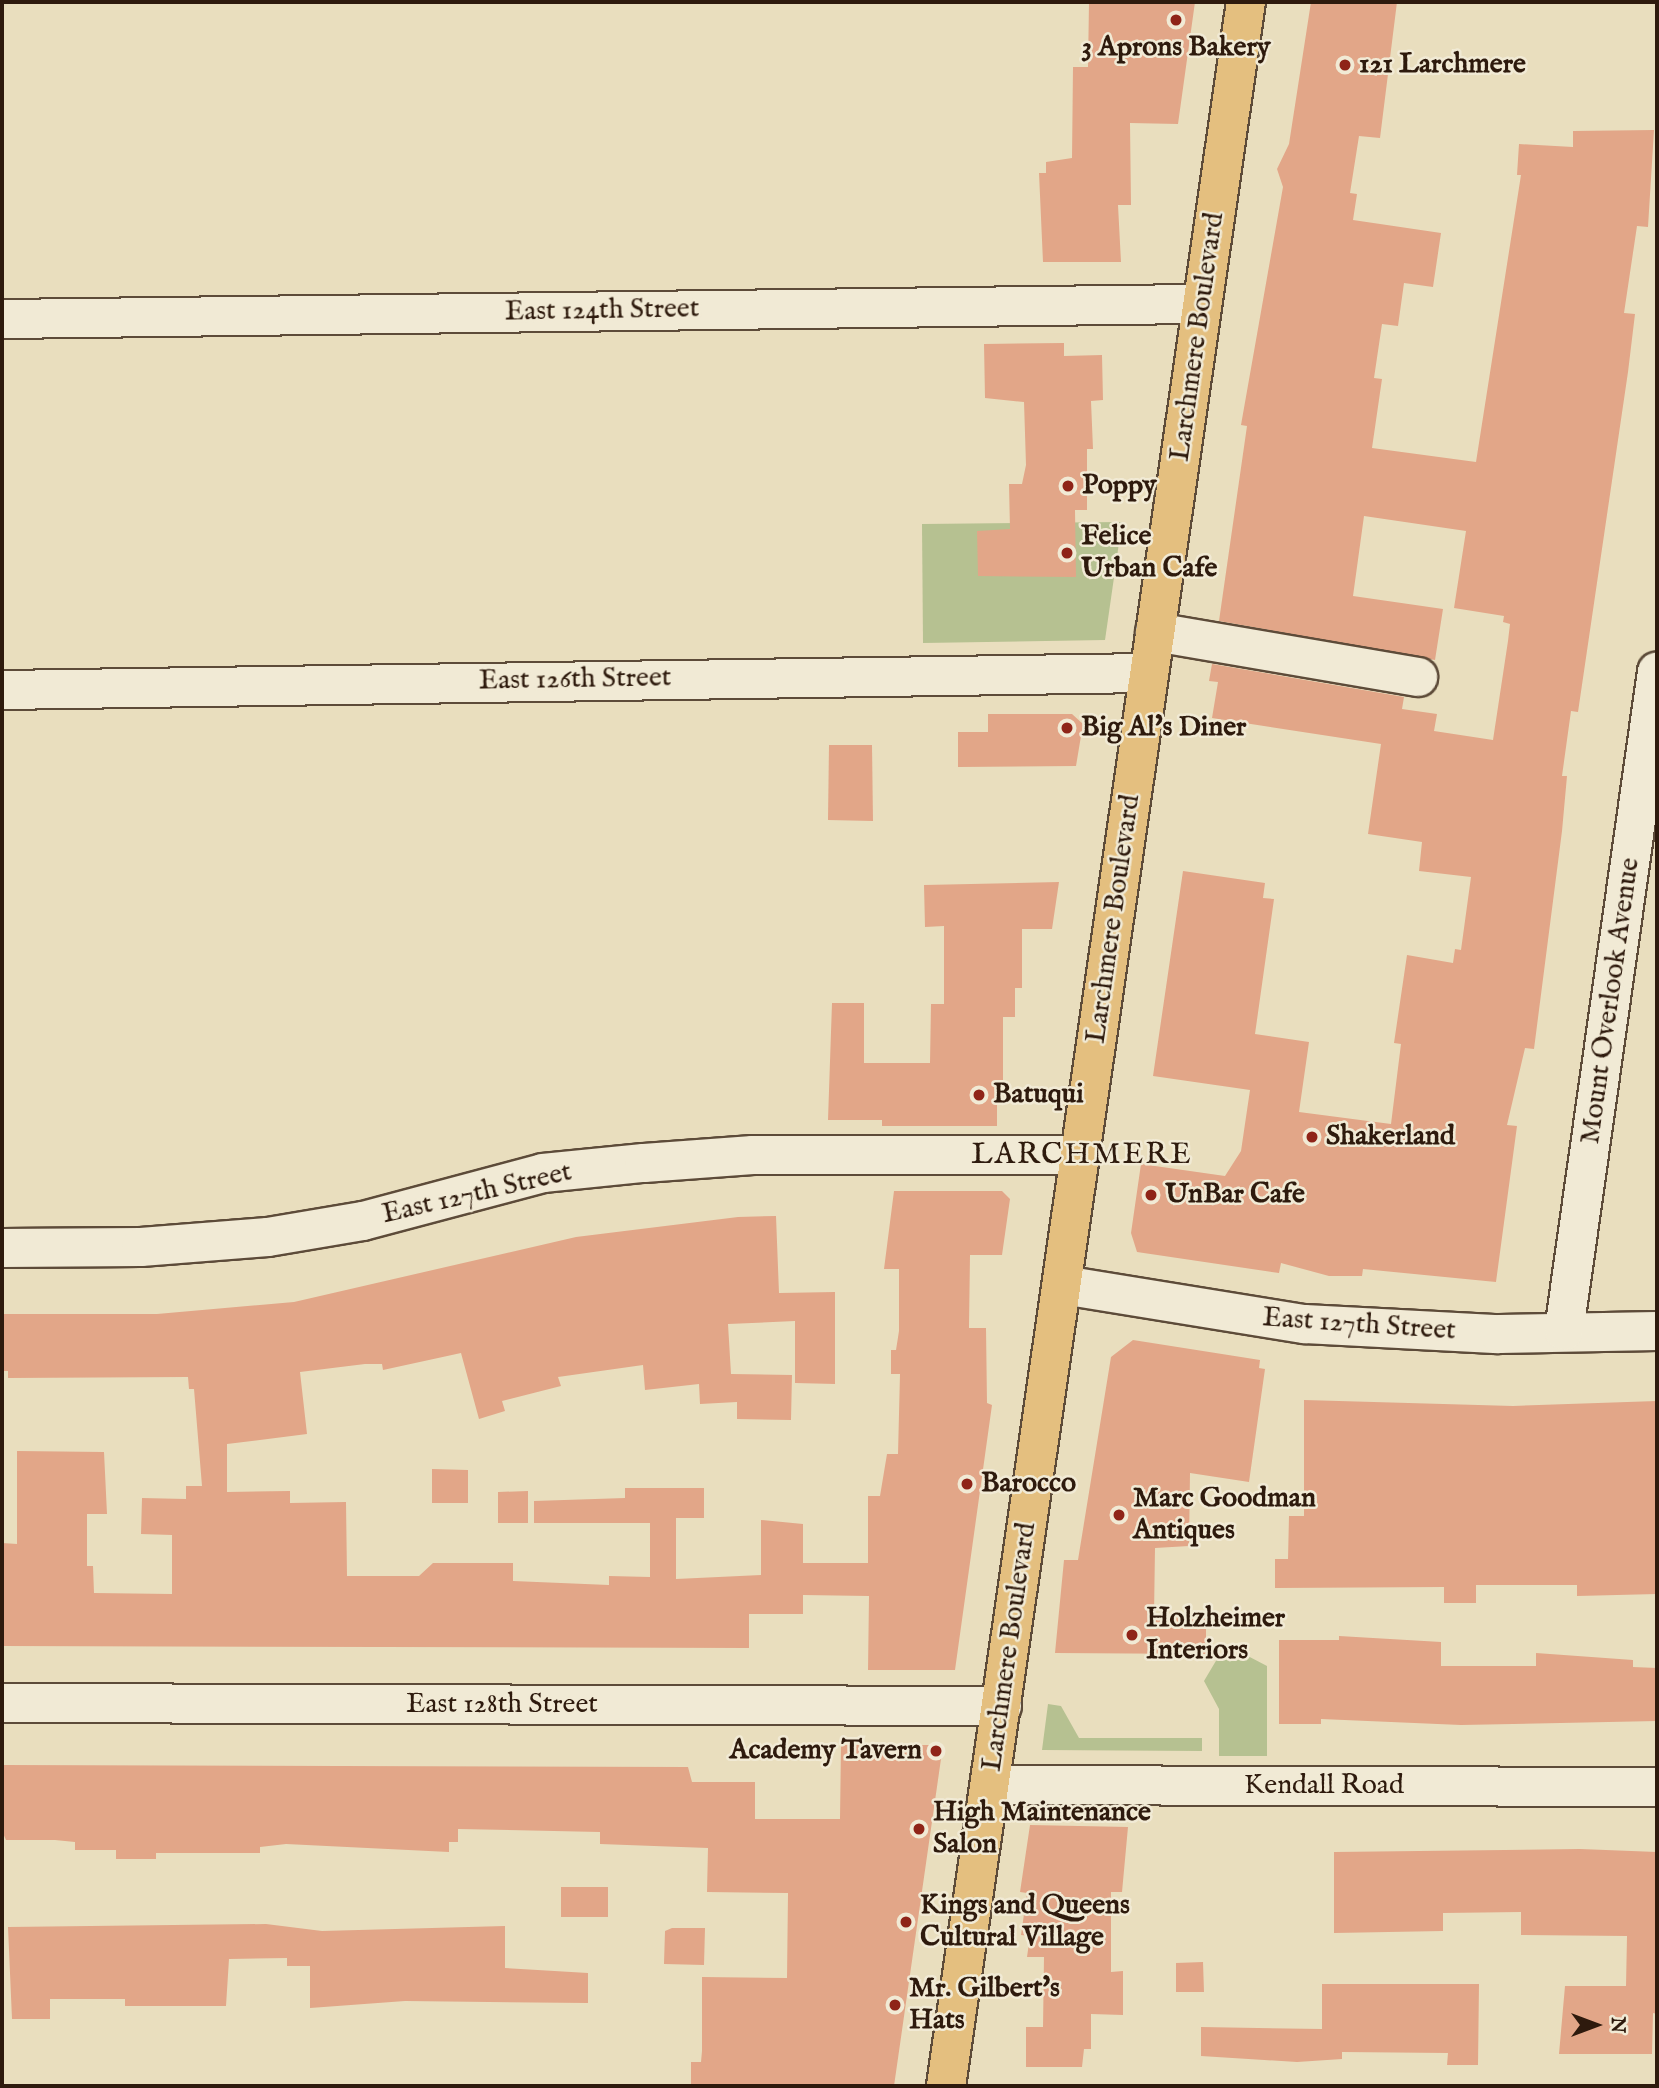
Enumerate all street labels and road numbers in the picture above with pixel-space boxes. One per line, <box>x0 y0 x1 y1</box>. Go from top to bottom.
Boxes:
street label: Larchmere Boulevard <box>1164 210 1232 464</box>
street label: East 124th Street <box>504 293 700 329</box>
street label: East 126th Street <box>478 662 672 698</box>
street label: Larchmere Boulevard <box>1080 792 1148 1046</box>
street label: Mount Overlook Avenue <box>1574 856 1648 1146</box>
street label: East 127th Street <box>379 1156 575 1232</box>
street label: East 127th Street <box>1261 1301 1457 1349</box>
street label: Larchmere Boulevard <box>976 1520 1044 1774</box>
street label: East 128th Street <box>406 1688 598 1722</box>
street label: Kendall Road <box>1244 1769 1404 1803</box>

